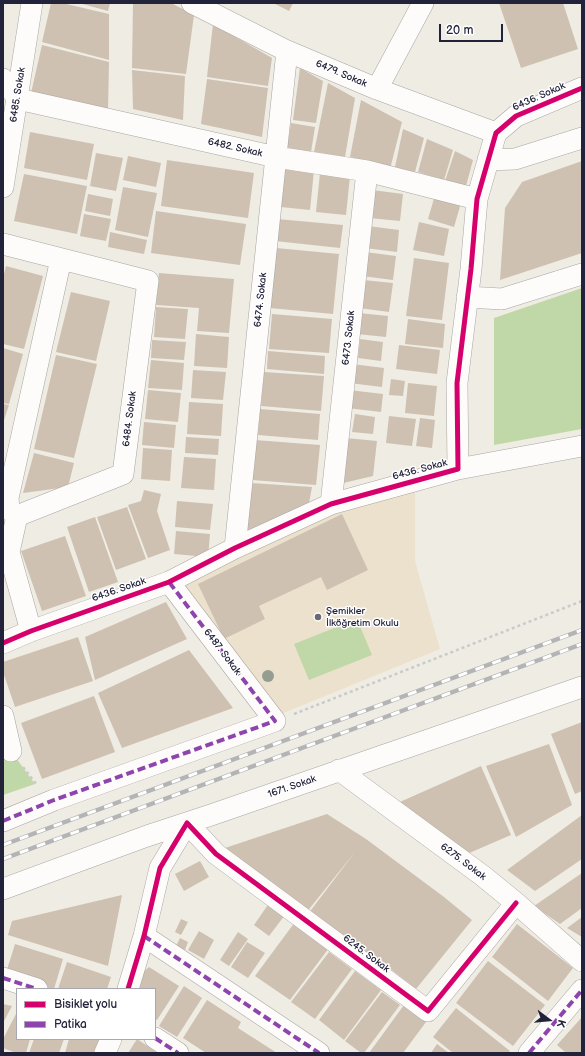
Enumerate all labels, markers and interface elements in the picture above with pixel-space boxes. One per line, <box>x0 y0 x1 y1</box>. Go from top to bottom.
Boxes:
scale bar <box>441 16 505 42</box>
text: 20 m <box>446 23 473 38</box>
street label: 6479. Sokak <box>314 58 368 90</box>
street label: 6485. Sokak <box>8 67 28 123</box>
street label: 6436. Sokak <box>511 80 567 114</box>
street label: 6482. Sokak <box>207 136 263 160</box>
street label: 6474. Sokak <box>252 272 270 328</box>
street label: 6473. Sokak <box>340 310 358 366</box>
street label: 6484. Sokak <box>121 391 139 447</box>
street label: 6436. Sokak <box>391 457 449 483</box>
street label: 6436. Sokak <box>91 575 147 605</box>
place label: Şemikler İlköğretim Okulu <box>326 605 399 628</box>
marker: Şemikler İlköğretim Okulu <box>313 612 323 622</box>
street label: 6487. Sokak <box>201 627 243 677</box>
street label: 1671. Sokak <box>266 773 318 801</box>
street label: 6275. Sokak <box>438 841 488 883</box>
street label: 6245. Sokak <box>340 933 392 975</box>
legend <box>16 988 156 1040</box>
text: Bisiklet yolu <box>54 997 117 1012</box>
north arrow <box>529 1000 569 1040</box>
text: Patika <box>54 1017 87 1032</box>
text: K <box>554 1018 568 1029</box>

